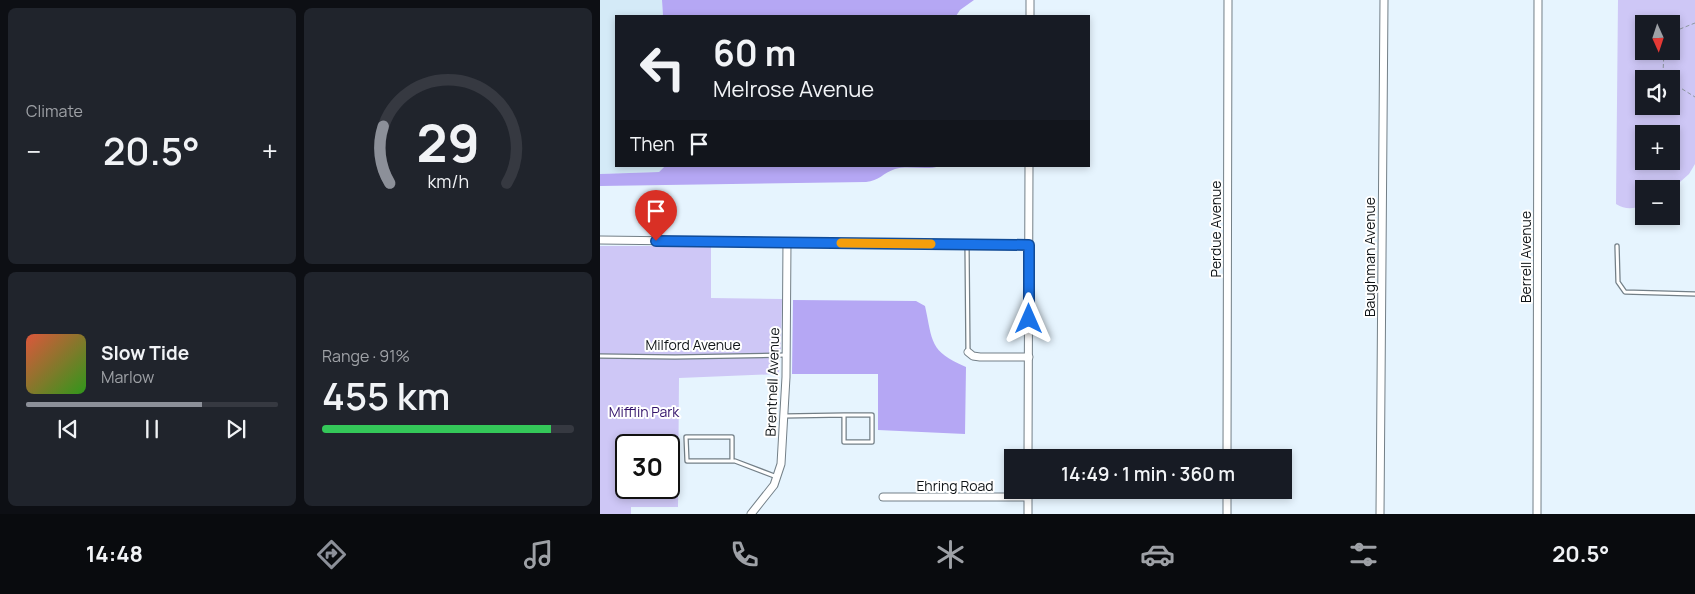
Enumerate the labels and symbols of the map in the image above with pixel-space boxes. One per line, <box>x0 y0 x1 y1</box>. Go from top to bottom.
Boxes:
north arrow <box>1635 15 1680 60</box>
street label: Perdue Avenue <box>1206 180 1225 278</box>
pin <box>635 190 677 241</box>
street label: Baughman Avenue <box>1360 197 1379 317</box>
street label: Berrell Avenue <box>1516 211 1535 303</box>
position arrow <box>1002 292 1054 344</box>
street label: Brentnell Avenue <box>761 327 783 437</box>
street label: Milford Avenue <box>645 335 741 354</box>
park label: Mifflin Park <box>609 402 680 421</box>
speed limit sign: 30 <box>615 434 680 499</box>
street label: Ehring Road <box>916 476 994 495</box>

